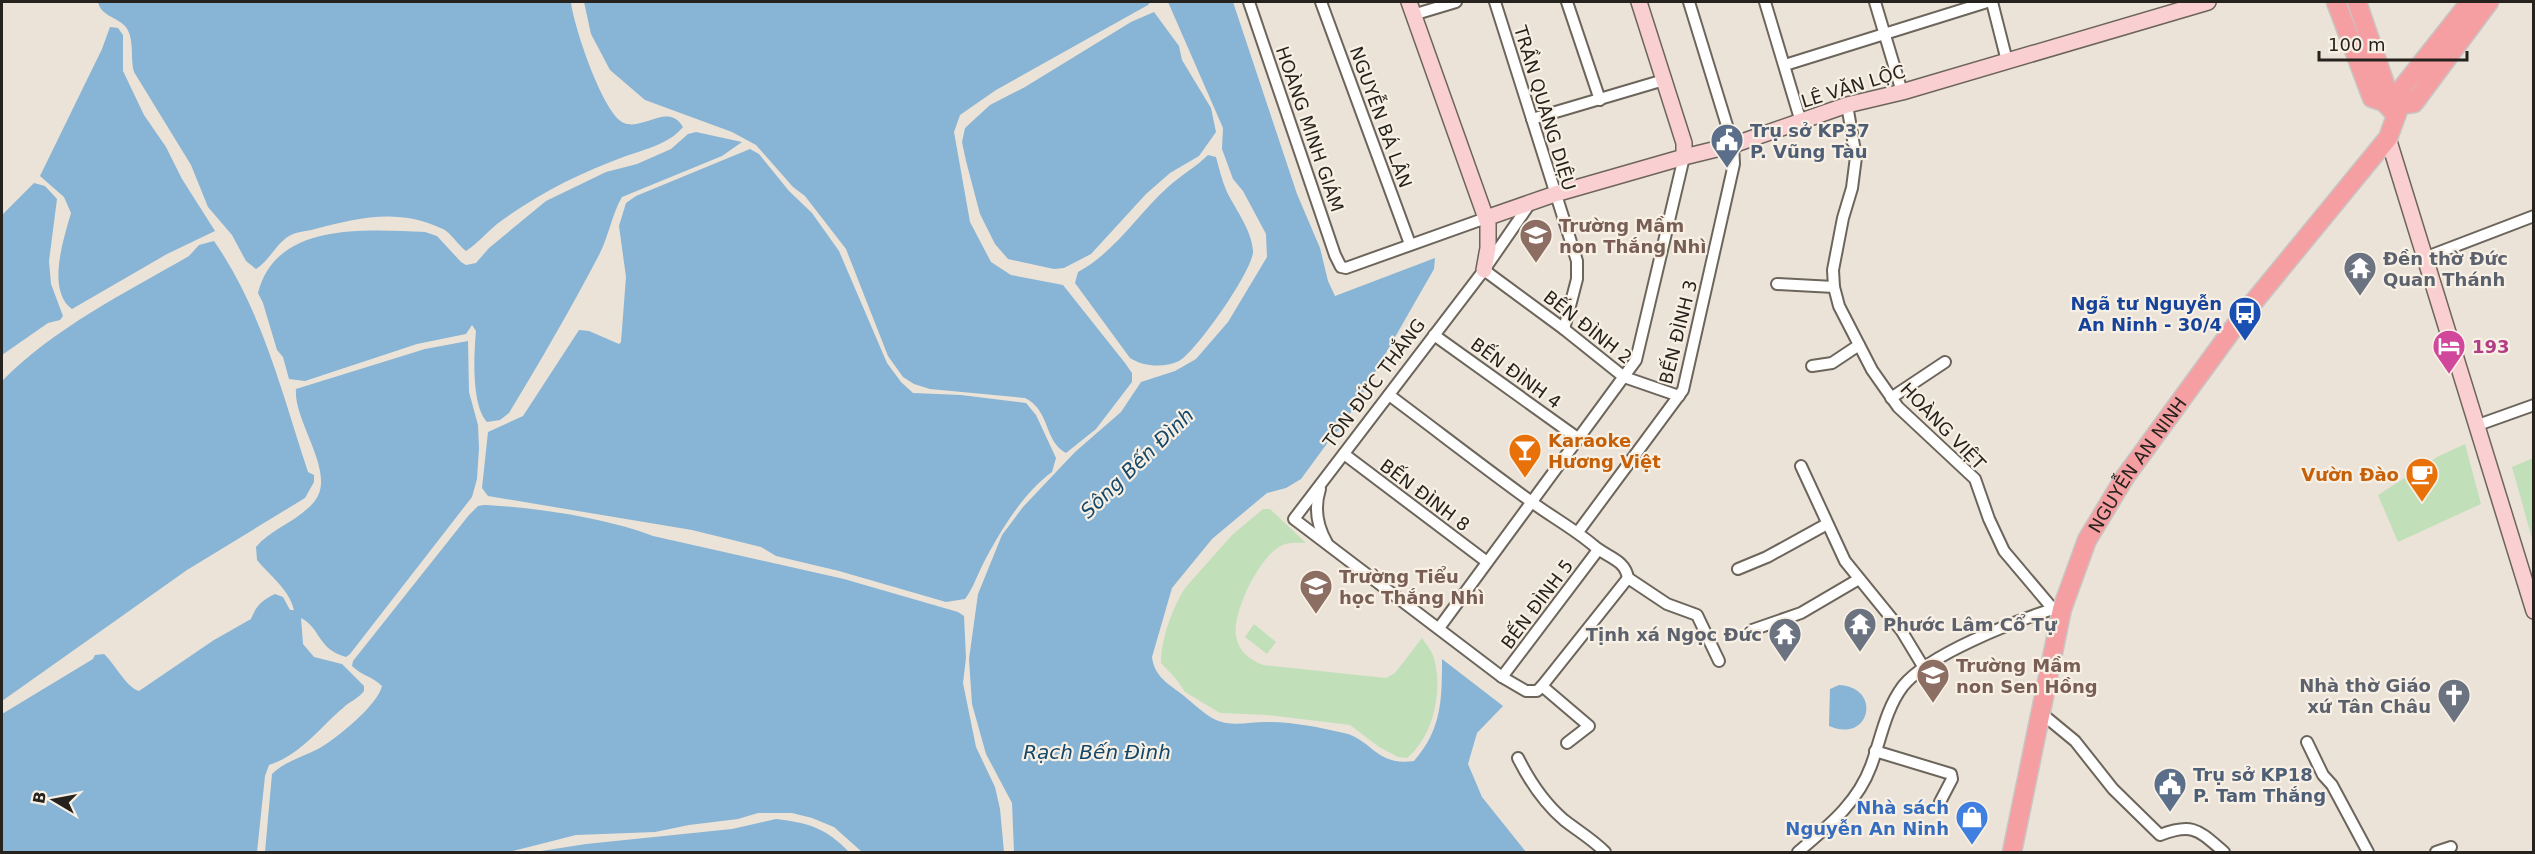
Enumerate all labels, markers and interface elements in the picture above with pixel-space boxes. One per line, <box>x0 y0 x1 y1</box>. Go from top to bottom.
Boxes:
street label: TRẦN QUANG DIỆU <box>1510 21 1582 193</box>
scale bar <box>2319 24 2468 62</box>
text: 100 m <box>2328 34 2386 55</box>
street label: NGUYỄN BÁ LÂN <box>1346 43 1418 190</box>
street label: HOÀNG MINH GIÁM <box>1272 44 1348 214</box>
street label: LÊ VĂN LỘC <box>1798 60 1908 112</box>
place label: Trụ sở KP37 P. Vũng Tàu <box>1750 120 1870 162</box>
public building icon: Trụ sở KP37 P. Vũng Tàu <box>1709 122 1745 169</box>
place label: Trường Mầm non Thắng Nhì <box>1559 215 1707 257</box>
school or university icon: Trường Mầm non Thắng Nhì <box>1518 217 1554 264</box>
place label: Đền thờ Đức Quan Thánh <box>2383 248 2508 290</box>
temple icon: Đền thờ Đức Quan Thánh <box>2342 250 2378 297</box>
street label: BẾN ĐÌNH 3 <box>1653 277 1701 386</box>
street label: BẾN ĐÌNH 2 <box>1540 284 1638 368</box>
place label: Ngã tư Nguyễn An Ninh - 30/4 <box>2070 293 2222 335</box>
bus stop icon: Ngã tư Nguyễn An Ninh - 30/4 <box>2227 295 2263 342</box>
street label: TÔN ĐỨC THẮNG <box>1316 313 1429 453</box>
hotel icon: 193 <box>2431 328 2467 375</box>
street label: BẾN ĐÌNH 4 <box>1467 332 1566 413</box>
place label: 193 <box>2472 336 2510 357</box>
street label: HOÀNG VIỆT <box>1896 378 1990 475</box>
street label: NGUYỄN AN NINH <box>2084 393 2190 536</box>
water label: Sông Bến Đình <box>1075 403 1199 523</box>
place label: Karaoke Hương Việt <box>1548 430 1661 472</box>
bar icon: Karaoke Hương Việt <box>1507 432 1543 479</box>
street label: BẾN ĐÌNH 8 <box>1376 453 1475 535</box>
cafe icon: Vườn Đào <box>2404 456 2440 503</box>
place label: Vườn Đào <box>2301 464 2399 485</box>
street label: BẾN ĐÌNH 5 <box>1495 554 1577 653</box>
place label: Trường Tiểu học Thắng Nhì <box>1339 566 1484 608</box>
school or university icon: Trường Tiểu học Thắng Nhì <box>1298 568 1334 615</box>
temple icon: Phước Lâm Cổ Tự <box>1842 606 1878 653</box>
place label: Phước Lâm Cổ Tự <box>1883 614 2058 635</box>
temple icon: Tịnh xá Ngọc Đức <box>1767 616 1803 663</box>
place label: Tịnh xá Ngọc Đức <box>1586 624 1762 645</box>
place label: Trường Mầm non Sen Hồng <box>1956 655 2098 697</box>
school or university icon: Trường Mầm non Sen Hồng <box>1915 657 1951 704</box>
place label: Nhà thờ Giáo xứ Tân Châu <box>2299 675 2431 717</box>
church icon: Nhà thờ Giáo xứ Tân Châu <box>2436 677 2472 724</box>
water label: Rạch Bến Đình <box>1023 740 1171 764</box>
place label: Trụ sở KP18 P. Tam Thắng <box>2193 764 2326 806</box>
public building icon: Trụ sở KP18 P. Tam Thắng <box>2152 766 2188 813</box>
north arrow <box>24 770 84 830</box>
text: B <box>29 790 50 805</box>
place label: Nhà sách Nguyễn An Ninh <box>1785 797 1949 839</box>
shop icon: Nhà sách Nguyễn An Ninh <box>1954 799 1990 846</box>

